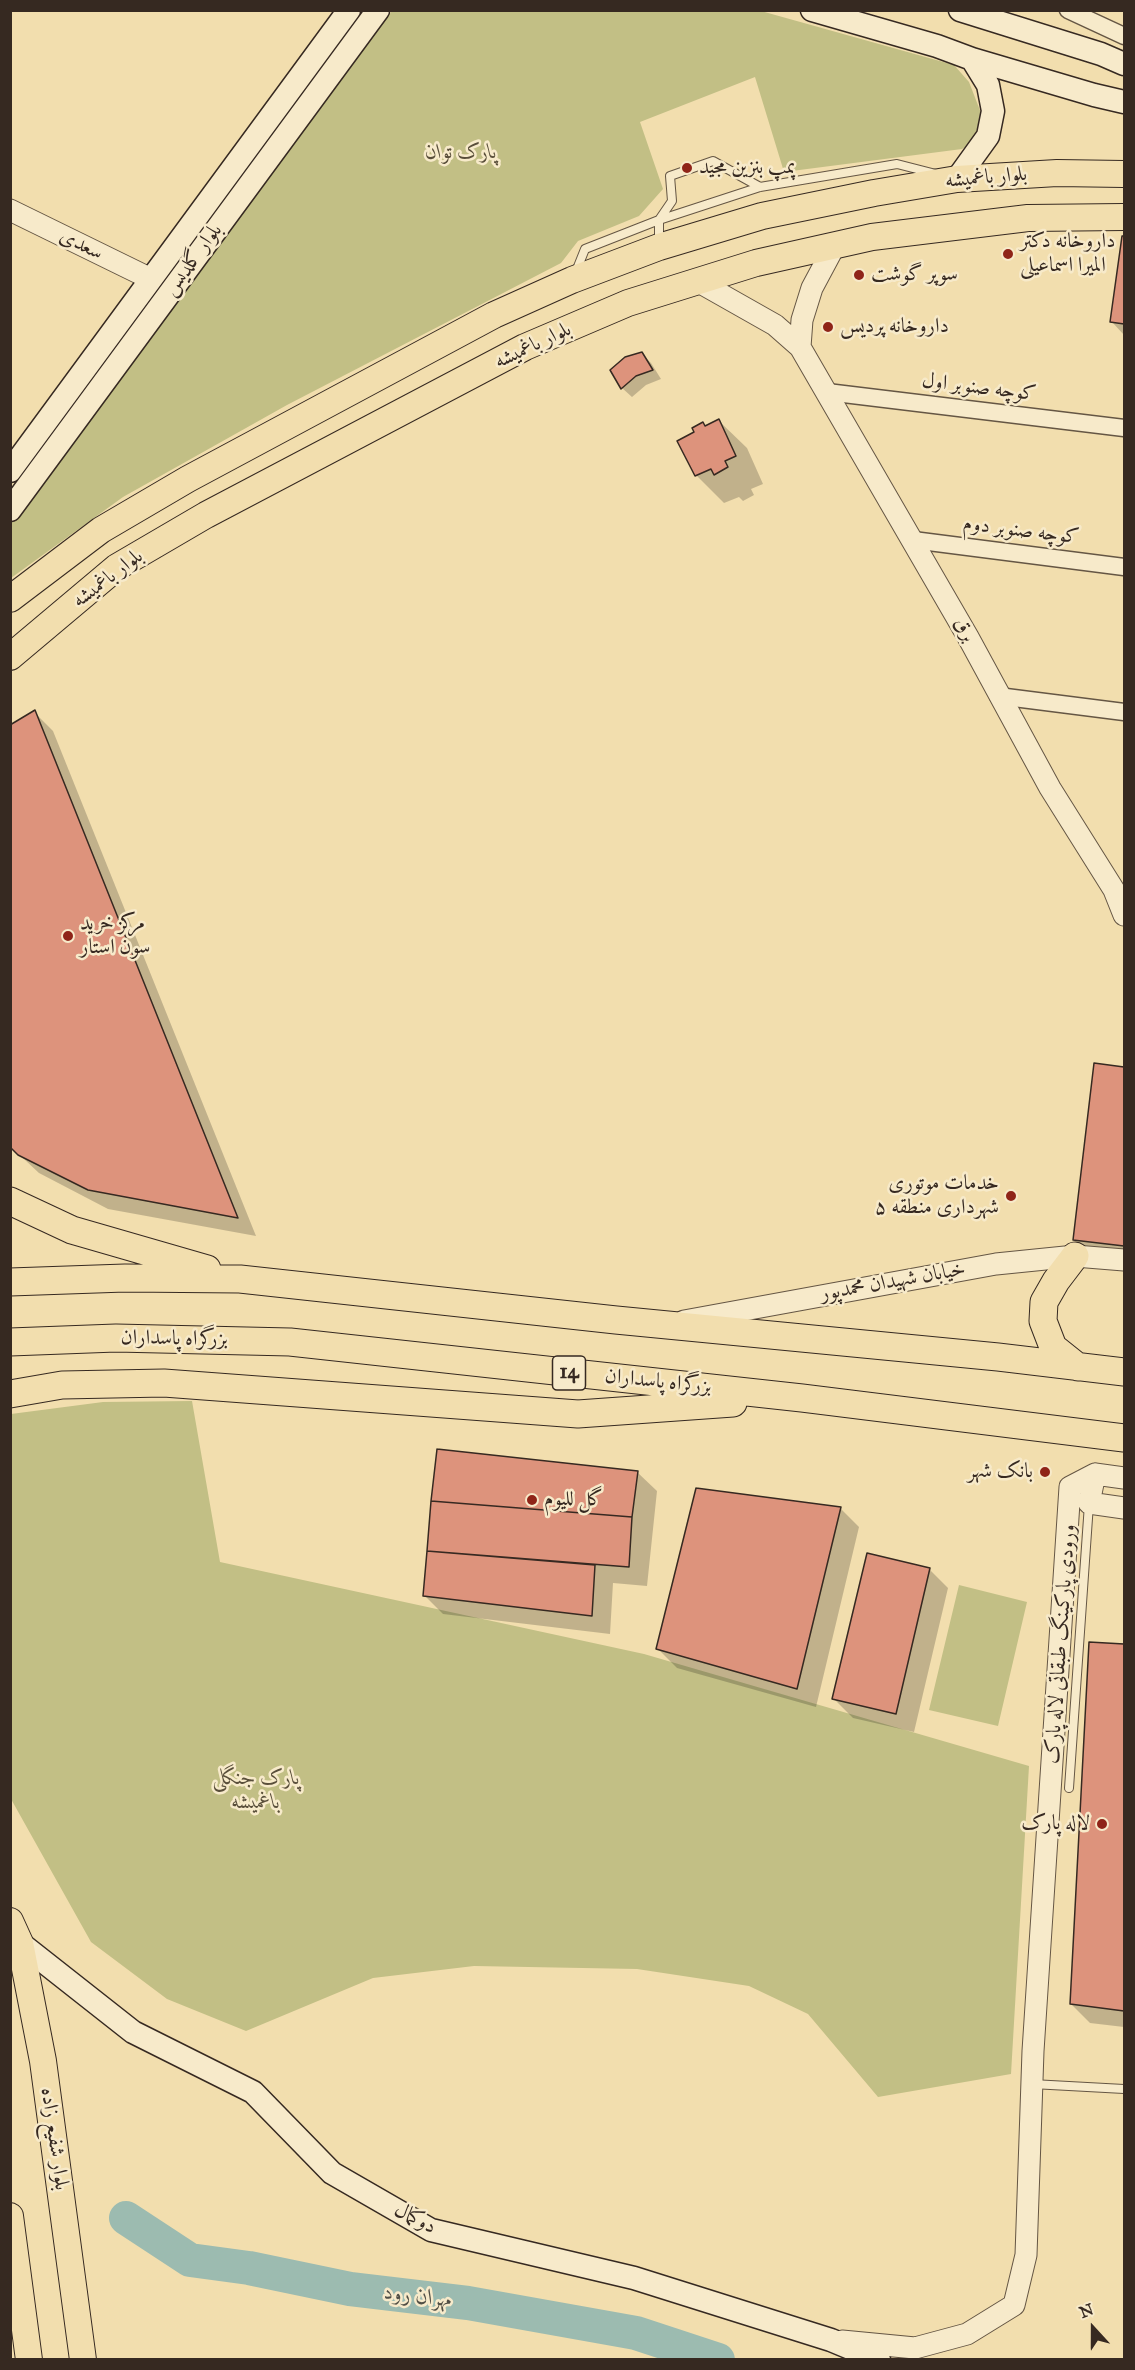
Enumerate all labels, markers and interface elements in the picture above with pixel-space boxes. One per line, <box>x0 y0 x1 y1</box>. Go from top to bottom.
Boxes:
park label: پارک توان <box>425 140 497 166</box>
place label: پمپ بنزین مجید <box>699 155 796 181</box>
marker: پمپ بنزین مجید <box>680 161 694 175</box>
street label: بلوار باغمیشه <box>944 162 1028 194</box>
street label: بلوار گلدیس <box>158 219 228 301</box>
street label: سعدی <box>55 224 107 266</box>
place label: داروخانه دکتر المیرا اسماعیلی <box>1020 229 1116 279</box>
marker: داروخانه دکتر المیرا اسماعیلی <box>1001 247 1015 261</box>
place label: سوپر گوشت <box>871 262 958 288</box>
marker: سوپر گوشت <box>852 268 866 282</box>
place label: داروخانه پردیس <box>840 314 949 340</box>
street label: بلوار باغمیشه <box>490 317 576 375</box>
marker: داروخانه پردیس <box>821 320 835 334</box>
street label: کوچه صنوبر اول <box>920 368 1038 408</box>
street label: کوچه صنوبر دوم <box>961 511 1081 551</box>
street label: بلوار باغمیشه <box>68 544 148 614</box>
street label: برق <box>947 613 981 647</box>
place label: مرکز خرید سون استار <box>80 911 151 961</box>
marker: مرکز خرید سون استار <box>61 929 75 943</box>
place label: خدمات موتوری شهرداری منطقه ۵ <box>874 1171 999 1221</box>
marker: خدمات موتوری شهرداری منطقه ۵ <box>1004 1189 1018 1203</box>
street label: خیابان شهیدان محمدپور <box>819 1257 967 1307</box>
street label: بزرگراه پاسداران <box>120 1325 228 1353</box>
road number: 14 <box>552 1356 586 1390</box>
street label: بزرگراه پاسداران <box>604 1364 712 1400</box>
place label: بانک شهر <box>968 1459 1033 1485</box>
marker: بانک شهر <box>1038 1465 1052 1479</box>
place label: گل للیوم <box>544 1487 603 1513</box>
marker: گل للیوم <box>525 1493 539 1507</box>
street label: ورودی پارکینگ طبقاتی لاله پارک <box>1040 1523 1082 1765</box>
park label: پارک جنگلی باغمیشه <box>212 1766 300 1816</box>
place label: لاله پارک <box>1021 1811 1090 1837</box>
marker: لاله پارک <box>1095 1817 1109 1831</box>
street label: بلوار شفیع زاده <box>34 2086 74 2192</box>
street label: دوکمال <box>390 2198 440 2240</box>
water label: مهران رود <box>382 2280 454 2314</box>
north arrow <box>1063 2298 1123 2358</box>
text: N <box>1077 2299 1096 2322</box>

